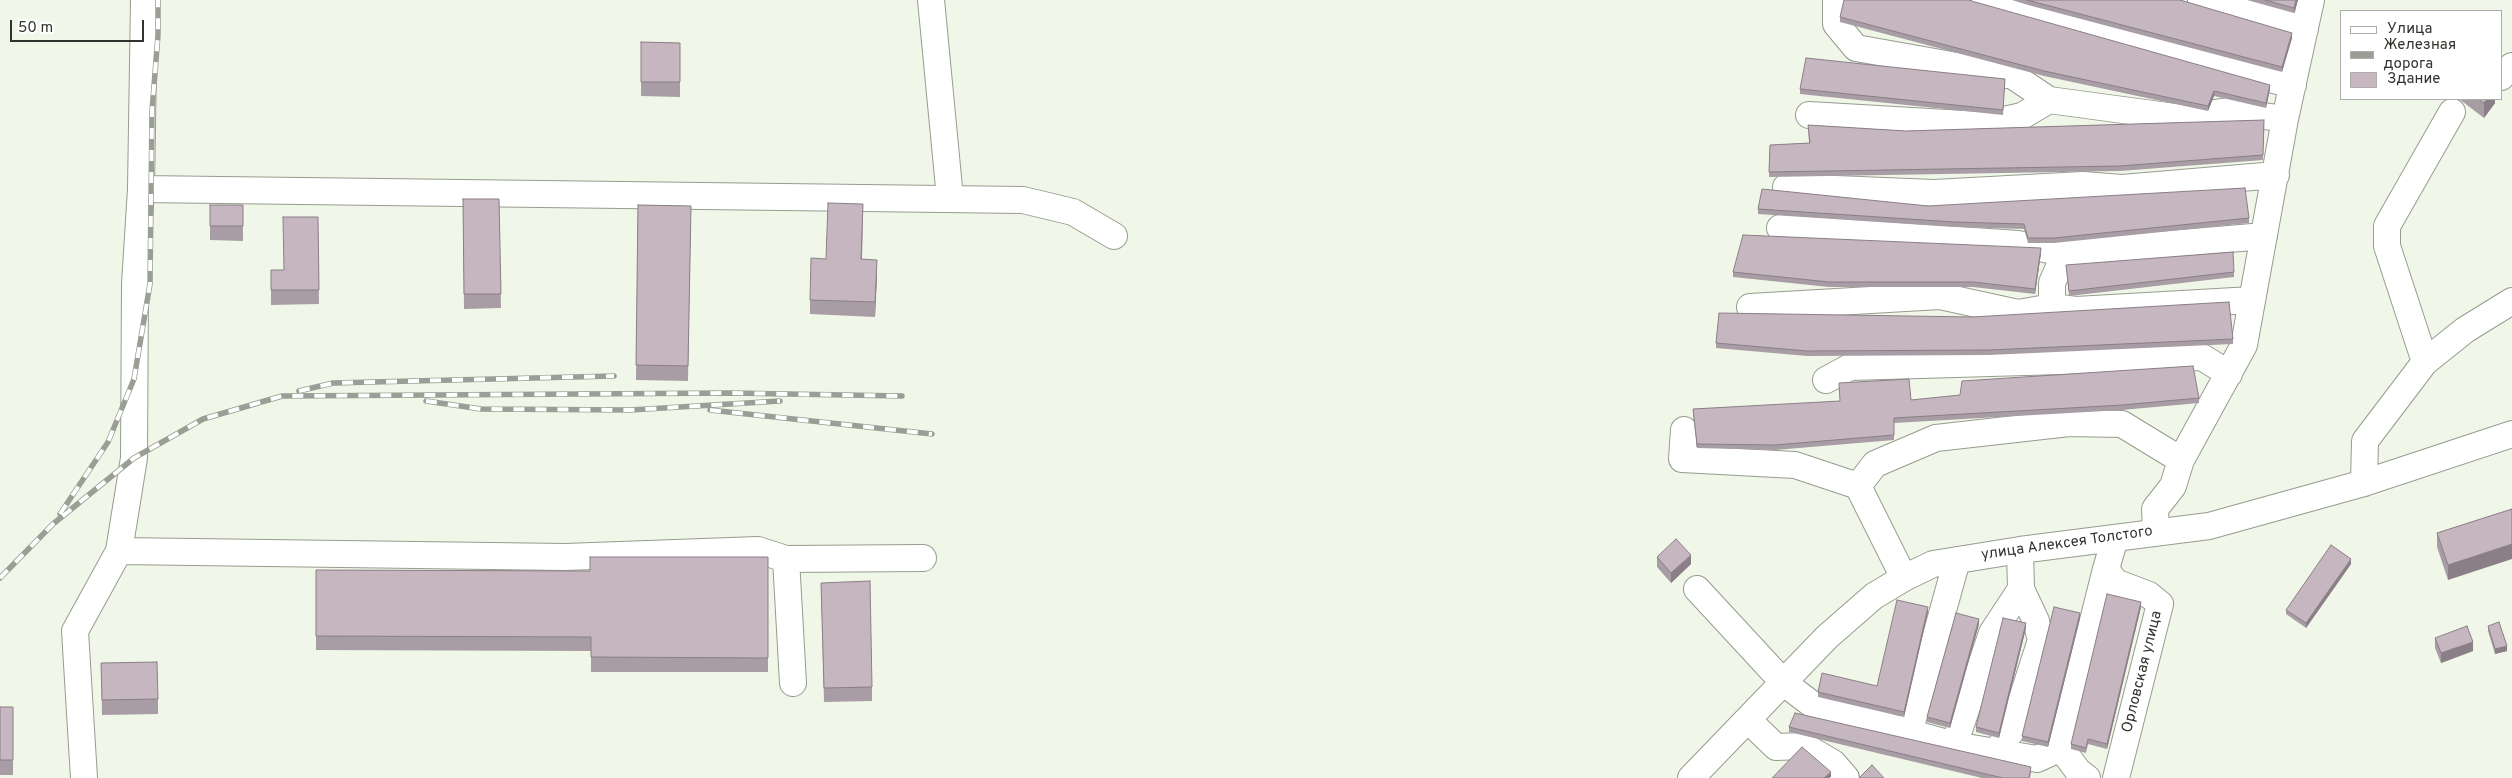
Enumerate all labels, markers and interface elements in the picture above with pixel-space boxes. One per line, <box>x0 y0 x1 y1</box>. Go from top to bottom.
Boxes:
scale bar <box>12 10 146 42</box>
legend <box>2340 10 2502 100</box>
text: 50 m <box>18 19 53 38</box>
text: Улица <box>2387 20 2432 39</box>
text: Железная дорога <box>2384 36 2456 74</box>
text: Здание <box>2387 70 2440 89</box>
street label: улица Алексея Толстого <box>1980 523 2154 565</box>
street label: Орловская улица <box>2119 609 2167 735</box>

